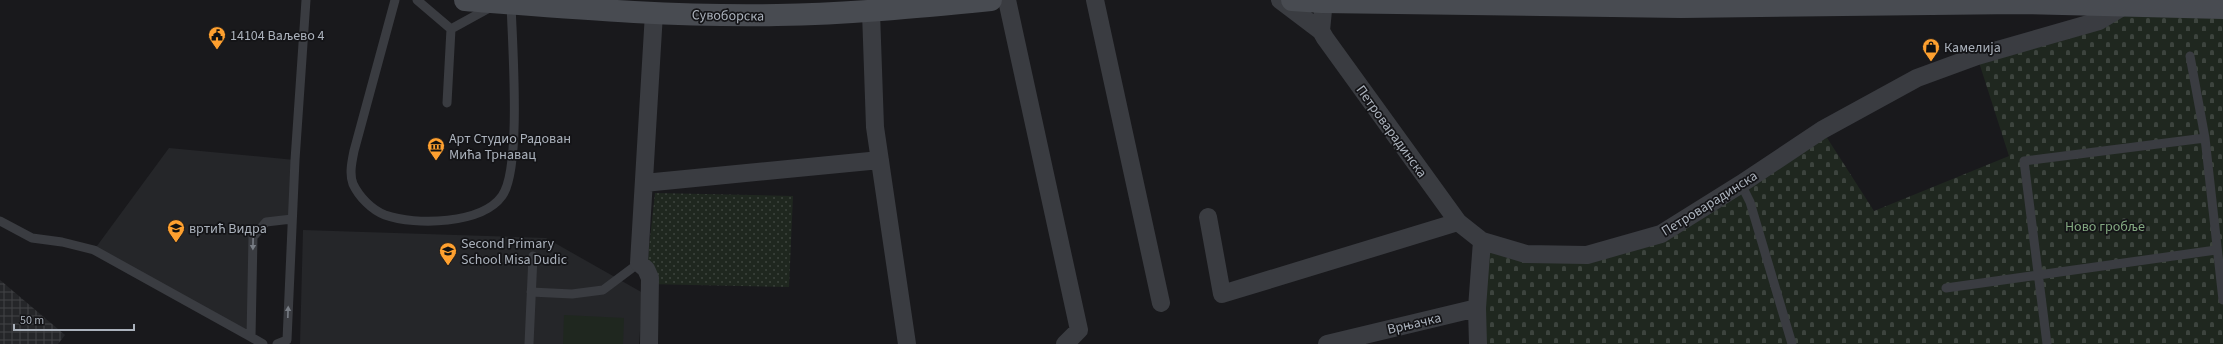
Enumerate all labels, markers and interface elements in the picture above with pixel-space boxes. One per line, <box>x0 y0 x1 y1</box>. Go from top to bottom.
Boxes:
street label: Сувоборска <box>692 5 764 27</box>
public building icon: 14104 Ваљево 4 <box>207 25 227 50</box>
place label: 14104 Ваљево 4 <box>230 26 325 46</box>
shop icon: Камелија <box>1921 37 1941 62</box>
place label: Камелија <box>1944 38 2001 58</box>
street label: Петроварадинска <box>1351 81 1432 182</box>
place label: Арт Студио Радован Мића Трнавац <box>449 129 571 165</box>
museum icon: Арт Студио Радован Мића Трнавац <box>426 136 446 161</box>
street label: Петроварадинска <box>1658 166 1761 241</box>
park label: Ново гробље <box>2065 217 2145 237</box>
school or university icon: вртић Видра <box>166 218 186 243</box>
place label: вртић Видра <box>189 219 267 239</box>
place label: Second Primary School Misa Dudic <box>461 234 568 270</box>
one-way arrow <box>250 238 256 251</box>
school or university icon: Second Primary School Misa Dudic <box>438 241 458 266</box>
scale bar <box>14 306 134 332</box>
one-way arrow <box>285 306 292 318</box>
street label: Врњачка <box>1385 308 1443 340</box>
text: 50 m <box>20 312 44 329</box>

